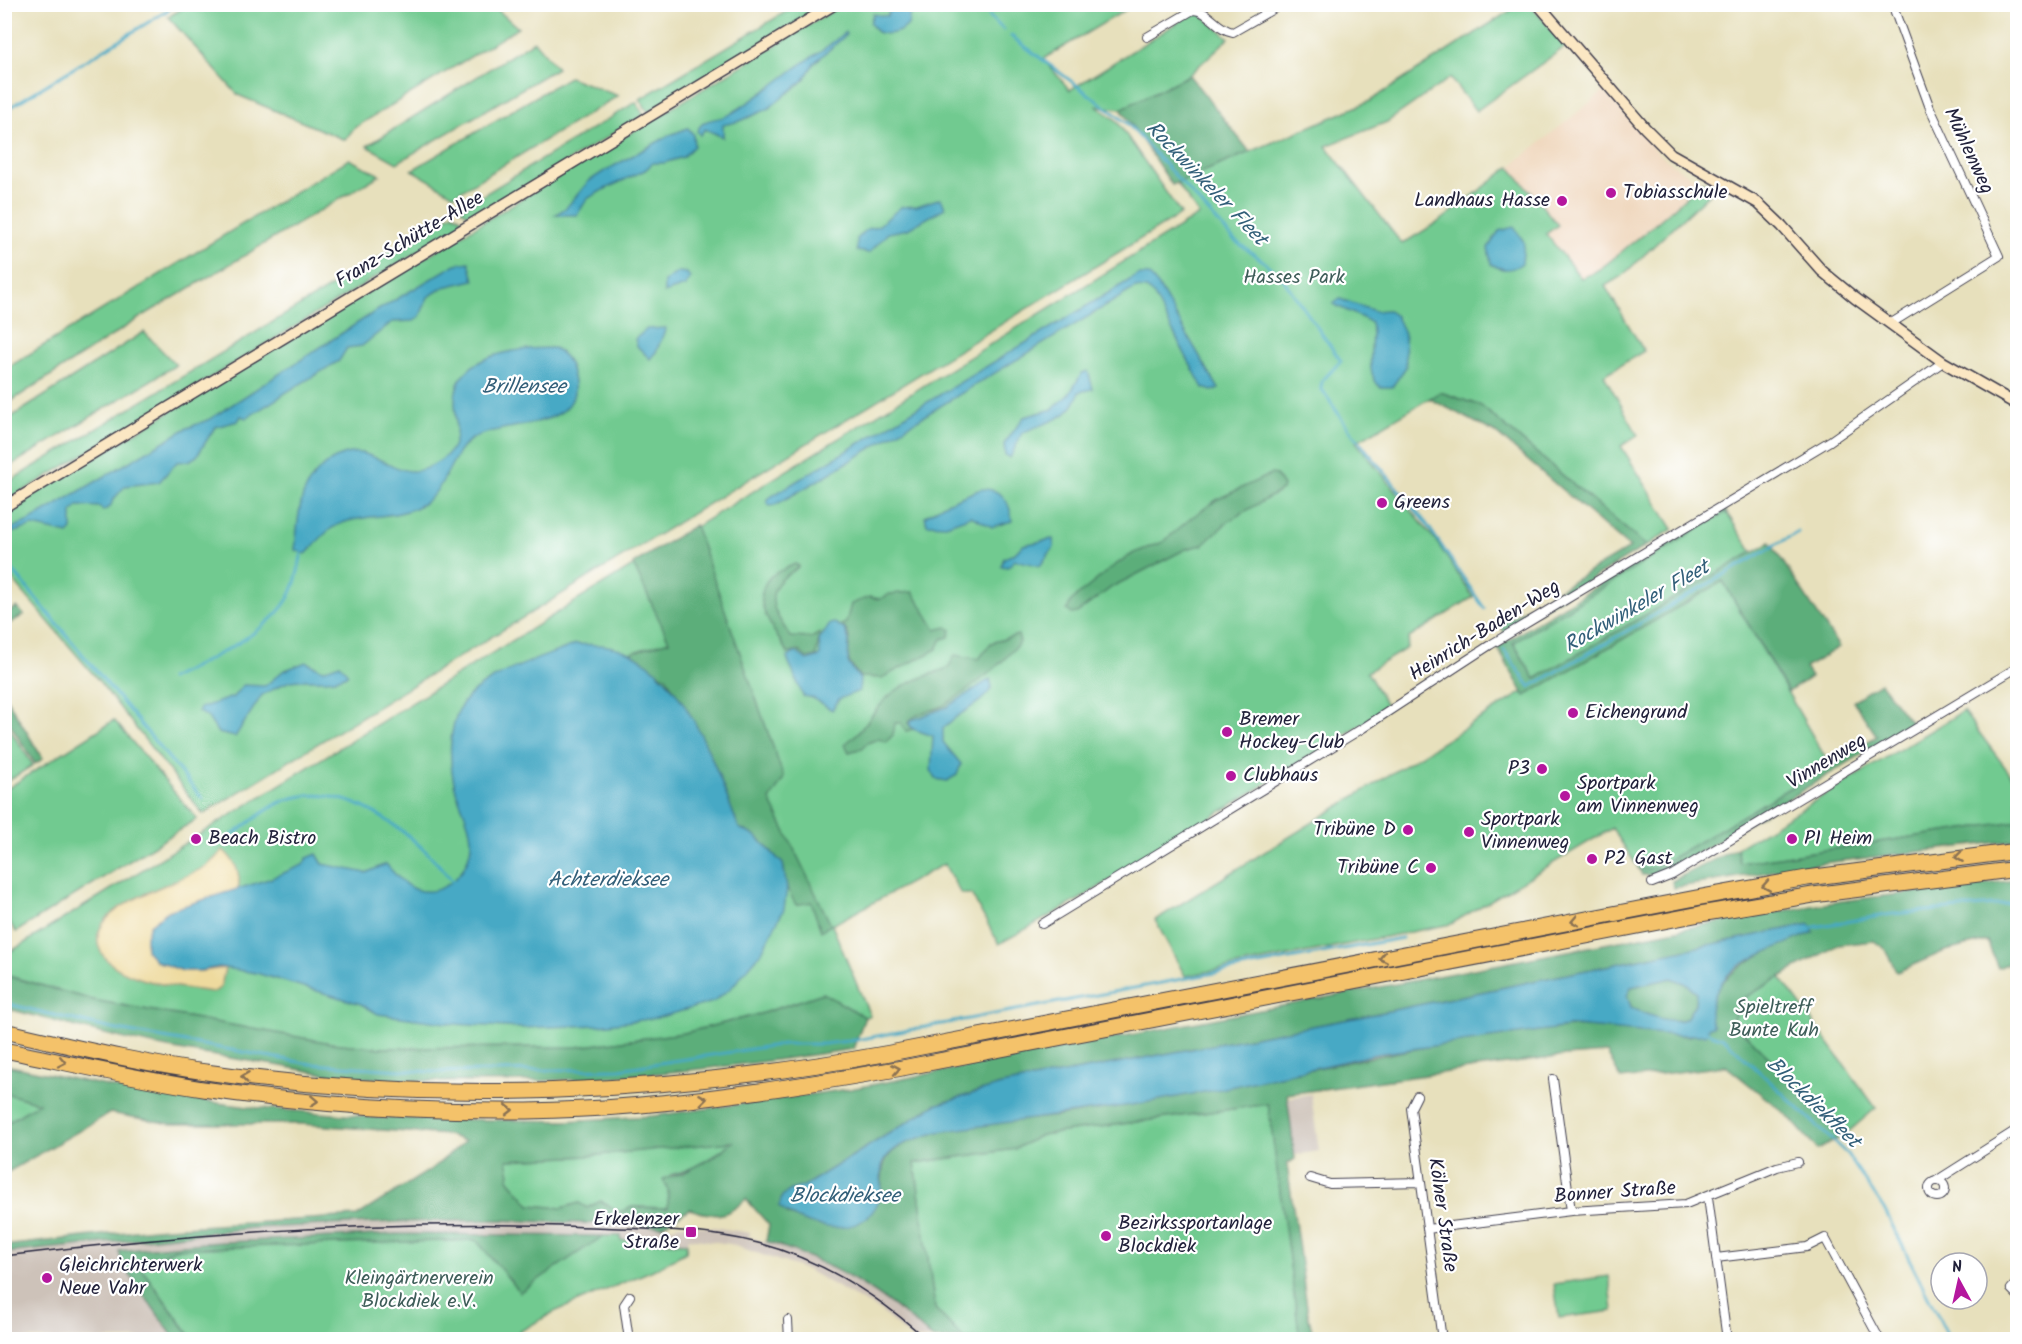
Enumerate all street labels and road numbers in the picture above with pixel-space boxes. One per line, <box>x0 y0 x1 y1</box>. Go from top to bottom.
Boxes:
street label: Mühlenweg <box>1934 102 2002 200</box>
street label: Franz-Schütte-Allee <box>330 183 490 297</box>
street label: Heinrich-Baden-Weg <box>1403 572 1567 690</box>
street label: Vinnenweg <box>1781 726 1873 798</box>
street label: Kölner Straße <box>1418 1156 1466 1274</box>
street label: Bonner Straße <box>1553 1173 1677 1213</box>

